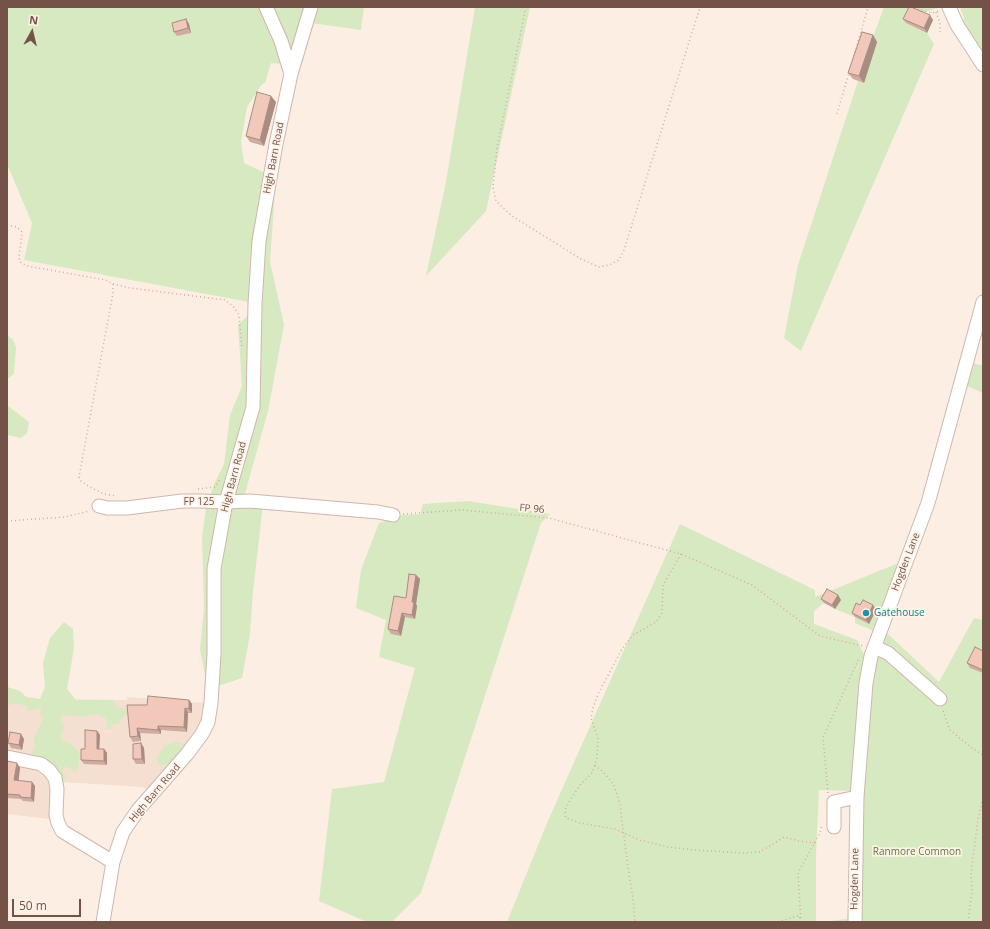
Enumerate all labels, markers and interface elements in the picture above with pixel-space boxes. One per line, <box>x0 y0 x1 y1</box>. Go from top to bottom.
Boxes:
north arrow <box>12 12 52 52</box>
text: N <box>28 12 39 28</box>
street label: High Barn Road <box>261 121 287 195</box>
street label: High Barn Road <box>219 440 249 514</box>
street label: FP 125 <box>184 496 214 508</box>
street label: FP 96 <box>519 502 545 516</box>
street label: Hogden Lane <box>889 531 923 593</box>
place label: Gatehouse <box>874 607 925 619</box>
marker: Gatehouse <box>861 608 871 618</box>
street label: High Barn Road <box>127 761 183 825</box>
park label: Ranmore Common <box>873 846 961 858</box>
street label: Hogden Lane <box>848 848 862 910</box>
scale bar <box>14 891 83 917</box>
text: 50 m <box>19 897 47 914</box>

